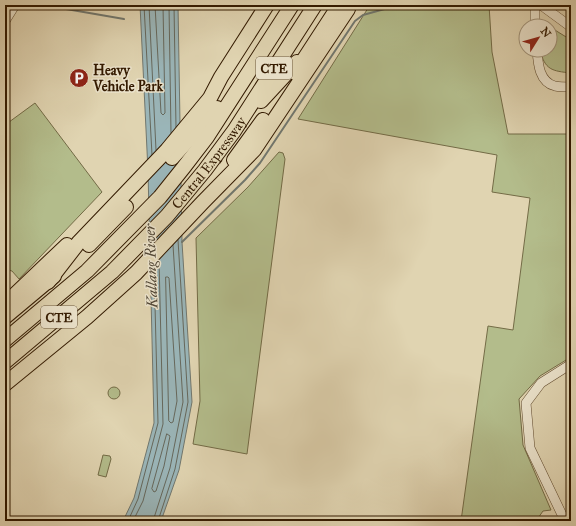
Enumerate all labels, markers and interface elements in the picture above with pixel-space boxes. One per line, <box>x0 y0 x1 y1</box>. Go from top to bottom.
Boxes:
north arrow <box>518 18 558 58</box>
text: N <box>538 25 554 40</box>
road number: CTE <box>256 57 292 79</box>
place label: Heavy Vehicle Park <box>92 62 163 95</box>
parking icon: Heavy Vehicle Park <box>68 67 90 89</box>
street label: Central Expressway <box>168 113 250 213</box>
water label: Kallang River <box>141 223 162 309</box>
road number: CTE <box>41 306 77 328</box>

